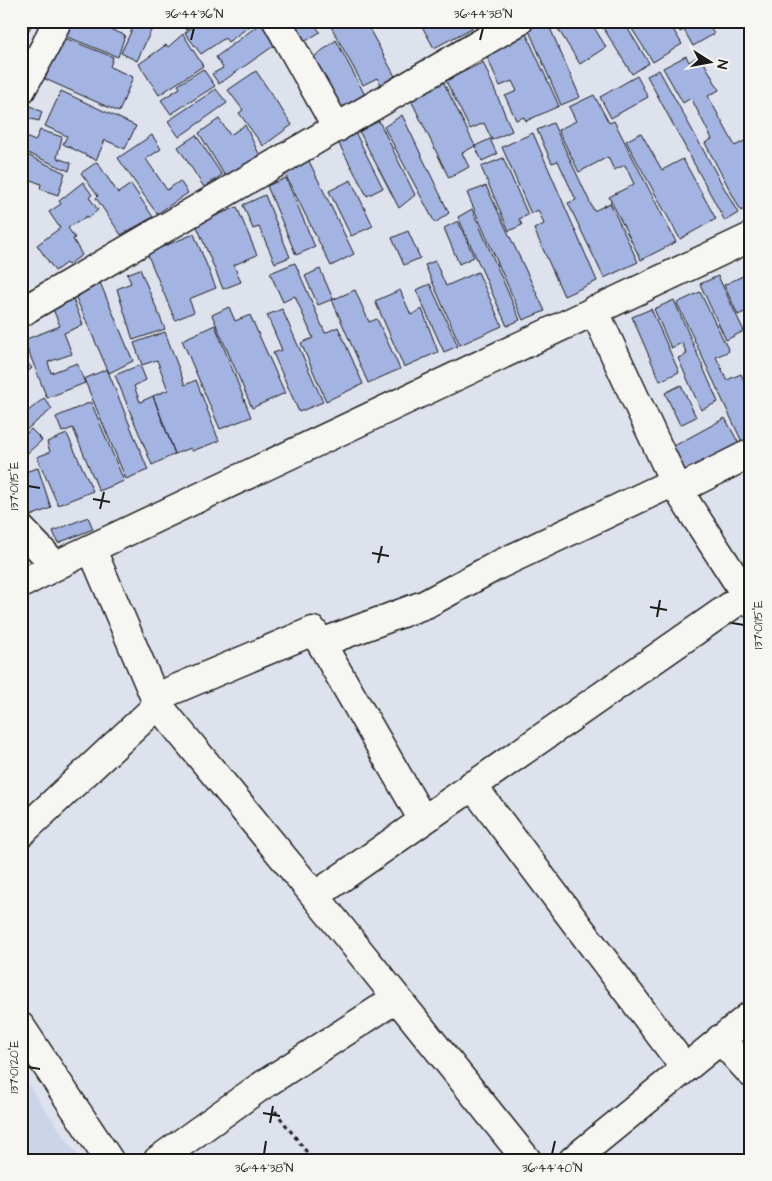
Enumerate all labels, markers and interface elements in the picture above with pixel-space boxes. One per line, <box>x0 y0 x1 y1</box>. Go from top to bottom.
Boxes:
text: 36°44'36"N <box>165 6 224 23</box>
text: 36°44'38"N <box>454 6 513 23</box>
north arrow <box>684 38 734 88</box>
text: N <box>711 58 732 71</box>
text: 137°01'15"E <box>6 462 23 510</box>
text: 137°01'15"E <box>750 601 767 649</box>
text: 137°01'20"E <box>6 1040 23 1094</box>
text: 36°44'38"N <box>235 1160 294 1177</box>
text: 36°44'40"N <box>522 1160 583 1177</box>

